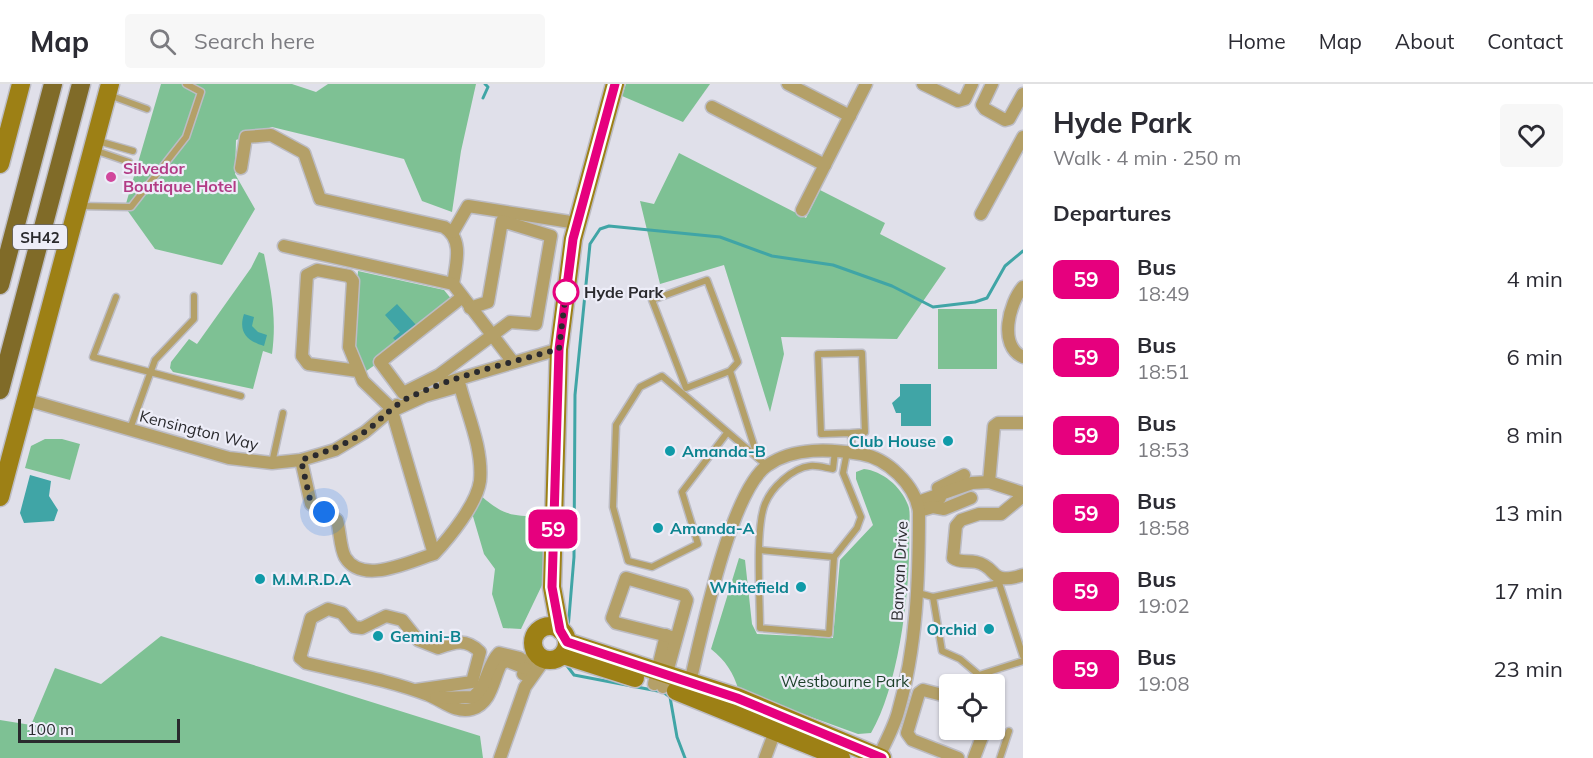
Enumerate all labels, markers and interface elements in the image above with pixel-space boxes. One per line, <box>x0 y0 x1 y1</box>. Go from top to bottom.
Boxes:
search box <box>125 14 545 68</box>
text: Map <box>30 24 89 59</box>
icon: search <box>146 25 179 58</box>
text: Search here <box>194 27 315 55</box>
text: Home <box>1228 28 1286 54</box>
text: Map <box>1319 28 1362 54</box>
text: About <box>1395 28 1454 54</box>
text: Contact <box>1487 28 1563 54</box>
button: heart <box>1500 104 1563 167</box>
text: Hyde Park <box>1053 105 1192 140</box>
text: Walk · 4 min · 250 m <box>1053 145 1241 170</box>
place label: Silvedor Boutique Hotel <box>123 158 237 196</box>
marker: Silvedor Boutique Hotel <box>104 170 118 184</box>
text: Departures <box>1053 199 1171 227</box>
road number: SH42 <box>13 225 67 249</box>
text: Bus <box>1137 253 1176 281</box>
text: 4 min <box>1507 265 1563 293</box>
text: 59 <box>1073 266 1099 292</box>
marker: Hyde Park <box>553 279 579 305</box>
text: 18:49 <box>1137 281 1190 306</box>
place label: Hyde Park <box>584 282 664 302</box>
text: Bus <box>1137 331 1176 359</box>
text: 6 min <box>1507 343 1563 371</box>
text: 59 <box>1073 344 1099 370</box>
text: 18:51 <box>1137 359 1190 384</box>
street label: Kensington Way <box>137 406 261 455</box>
text: Bus <box>1137 409 1176 437</box>
text: 8 min <box>1507 421 1563 449</box>
text: 59 <box>1073 422 1099 448</box>
place label: Club House <box>849 431 936 451</box>
marker: Club House <box>941 434 955 448</box>
text: 18:53 <box>1137 437 1190 462</box>
place label: Amanda-B <box>682 441 766 461</box>
marker: Amanda-B <box>663 444 677 458</box>
text: Bus <box>1137 487 1176 515</box>
your location <box>309 497 339 527</box>
text: 13 min <box>1493 499 1563 527</box>
text: 59 <box>1073 500 1099 526</box>
line badge: 59 <box>526 510 580 548</box>
text: 18:58 <box>1137 515 1190 540</box>
text: 59 <box>540 516 566 542</box>
place label: Amanda-A <box>670 518 755 538</box>
marker: Amanda-A <box>651 521 665 535</box>
street label: Banyan Drive <box>886 521 912 621</box>
text: Bus <box>1137 565 1176 593</box>
place label: M.M.R.D.A <box>272 569 351 589</box>
marker: M.M.R.D.A <box>253 572 267 586</box>
place label: Whitefield <box>710 577 789 597</box>
text: 17 min <box>1493 577 1563 605</box>
text: 59 <box>1073 578 1099 604</box>
marker: Whitefield <box>794 580 808 594</box>
text: 19:02 <box>1137 593 1190 618</box>
place label: Orchid <box>926 619 977 639</box>
marker: Orchid <box>982 622 996 636</box>
place label: Gemini-B <box>390 626 461 646</box>
marker: Gemini-B <box>371 629 385 643</box>
text: Bus <box>1137 643 1176 671</box>
text: 23 min <box>1493 655 1563 683</box>
text: 59 <box>1073 656 1099 682</box>
park label: Westbourne Park <box>781 671 910 691</box>
text: 19:08 <box>1137 671 1190 696</box>
map controls <box>939 674 1005 740</box>
button: locate <box>939 674 1005 740</box>
scale bar <box>18 716 180 744</box>
text: 100 m <box>27 719 74 739</box>

